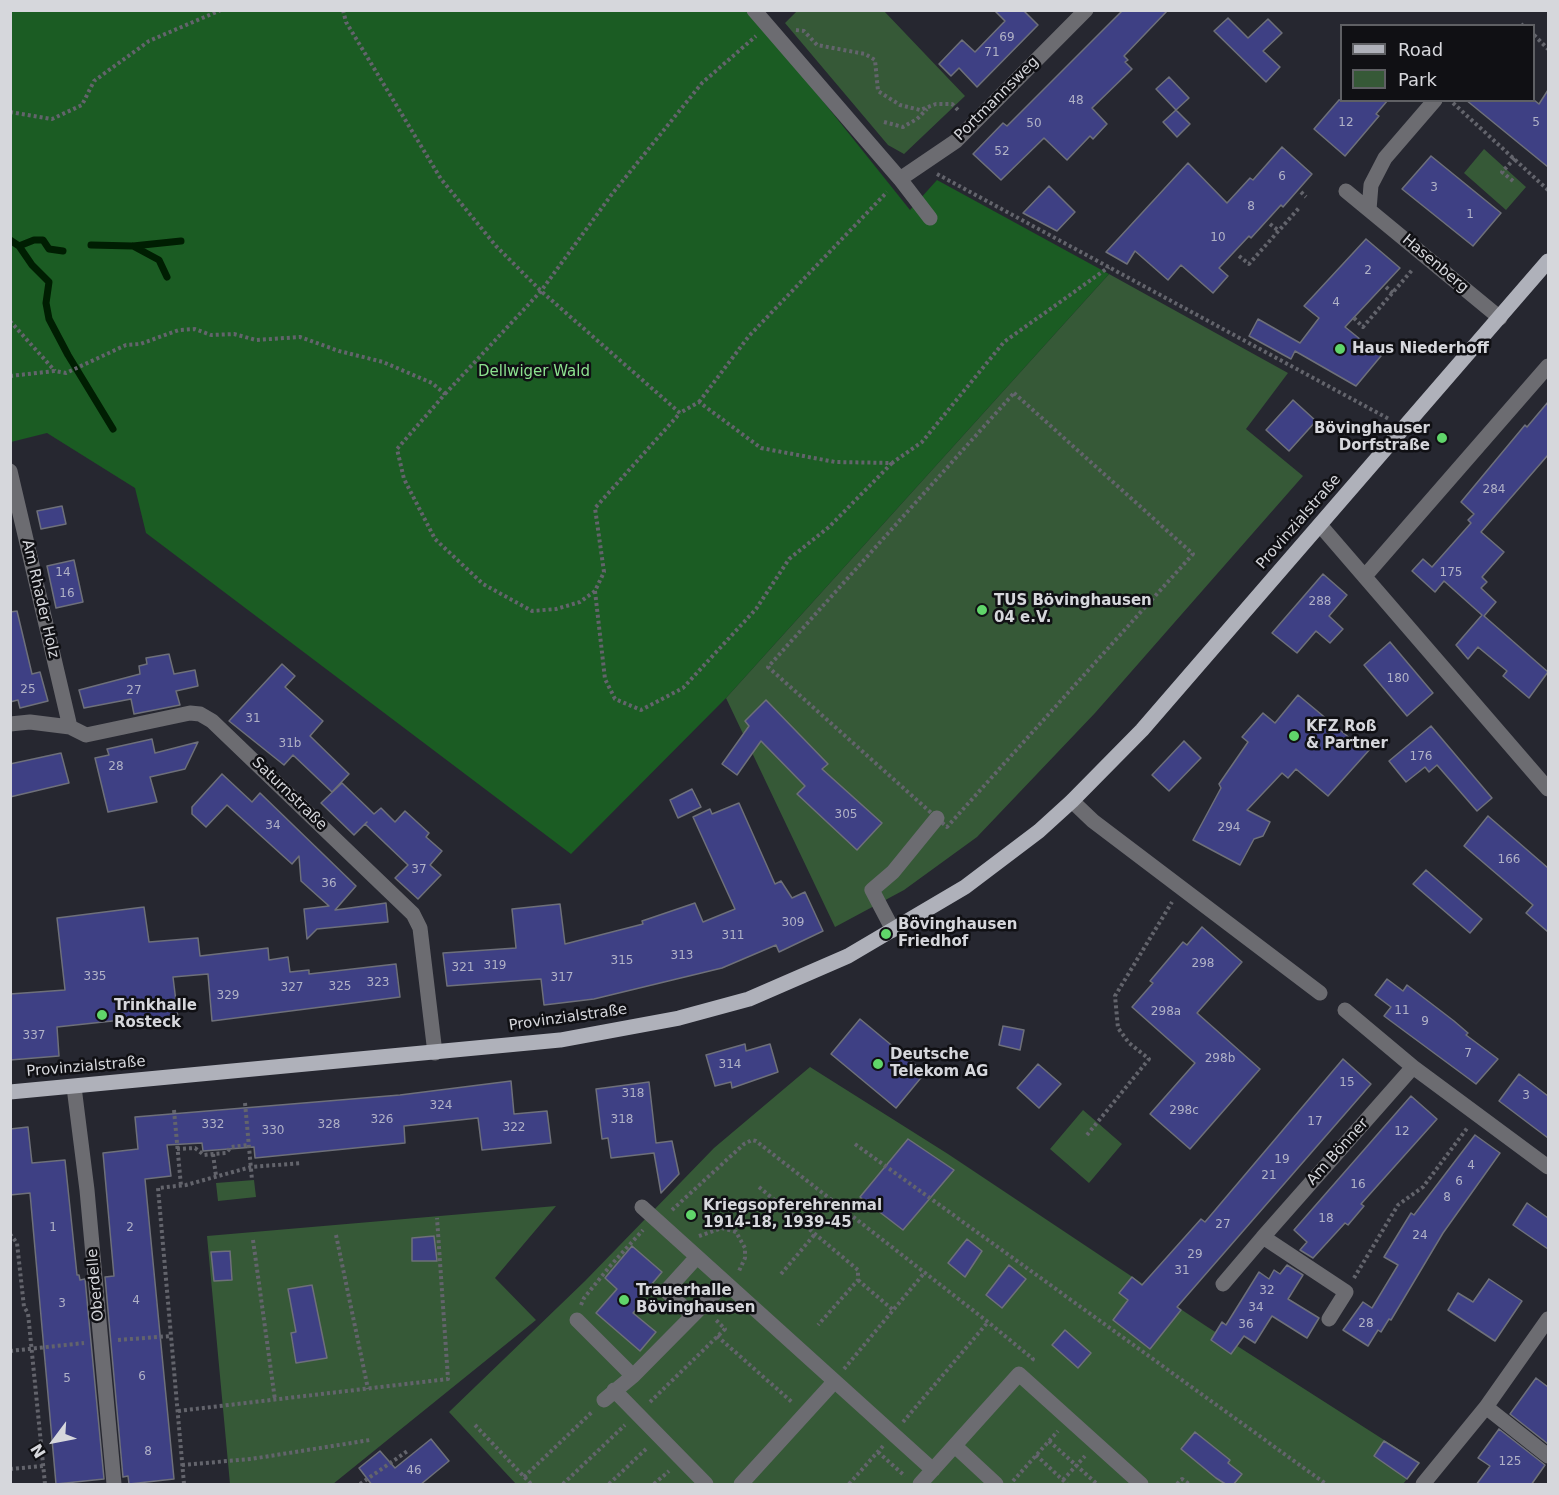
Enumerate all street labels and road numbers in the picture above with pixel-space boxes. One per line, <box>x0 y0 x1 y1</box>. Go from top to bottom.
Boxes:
street label: Portmannsweg <box>951 53 1043 145</box>
street label: Hasenberg <box>1398 231 1472 297</box>
street label: Provinzialstraße <box>1253 471 1345 573</box>
street label: Am Rhader Holz <box>18 538 62 660</box>
street label: Saturnstraße <box>248 754 330 834</box>
street label: Provinzialstraße <box>508 1001 628 1035</box>
street label: Provinzialstraße <box>26 1053 146 1081</box>
street label: Am Bönner <box>1303 1115 1373 1189</box>
street label: Oberdelle <box>84 1248 108 1322</box>

